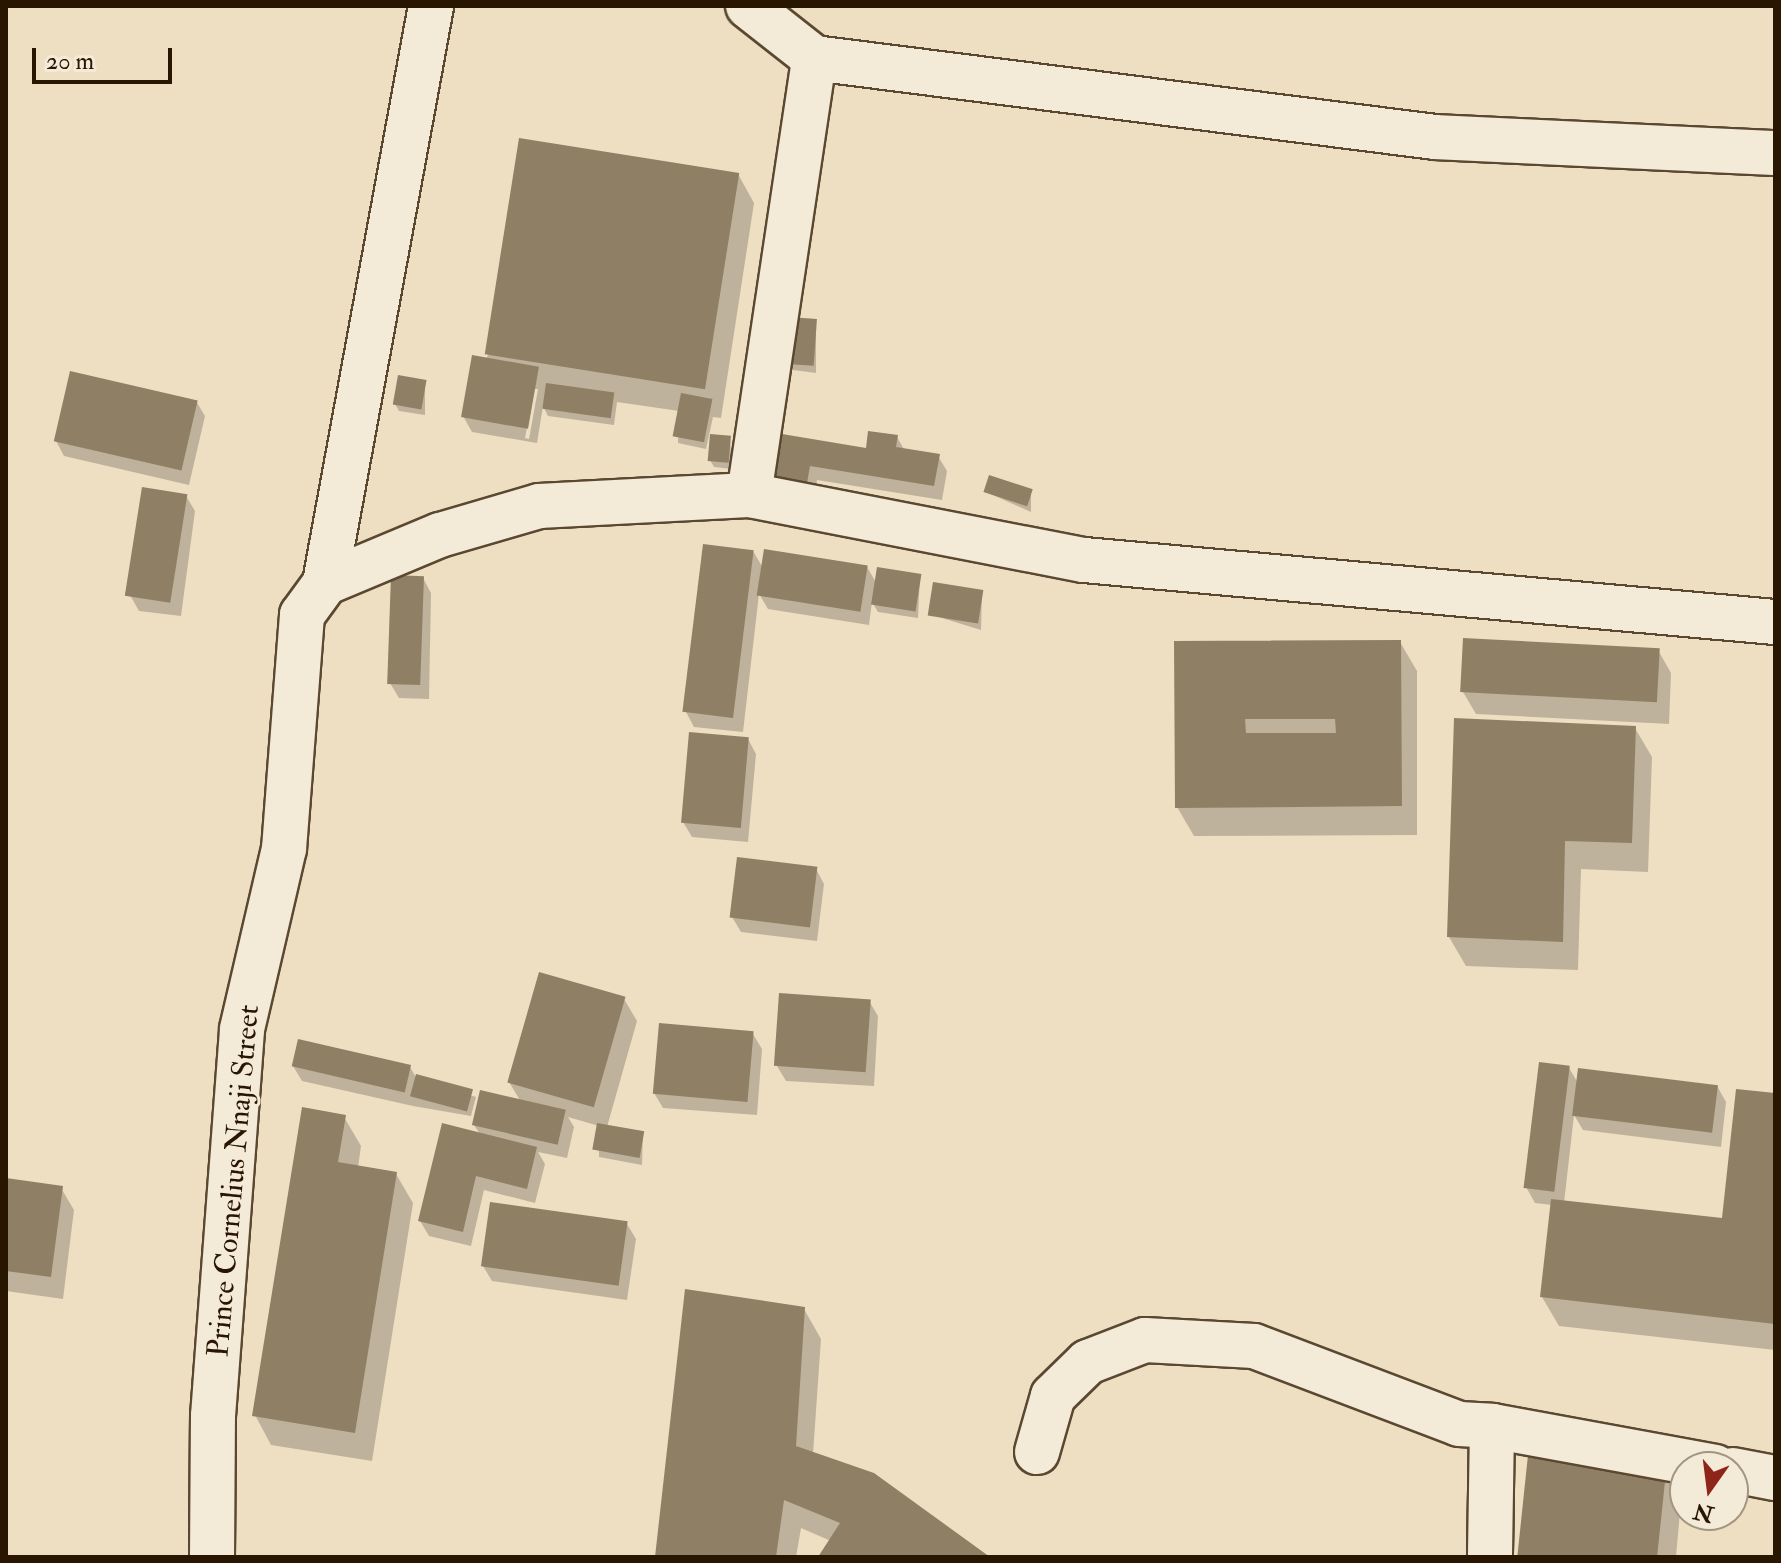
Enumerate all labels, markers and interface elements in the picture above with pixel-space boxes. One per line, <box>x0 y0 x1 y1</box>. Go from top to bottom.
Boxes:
scale bar <box>36 32 176 82</box>
text: 20 m <box>46 46 94 77</box>
street label: Prince Cornelius Nnaji Street <box>201 1003 267 1359</box>
north arrow <box>1669 1451 1749 1531</box>
text: N <box>1691 1496 1717 1528</box>

